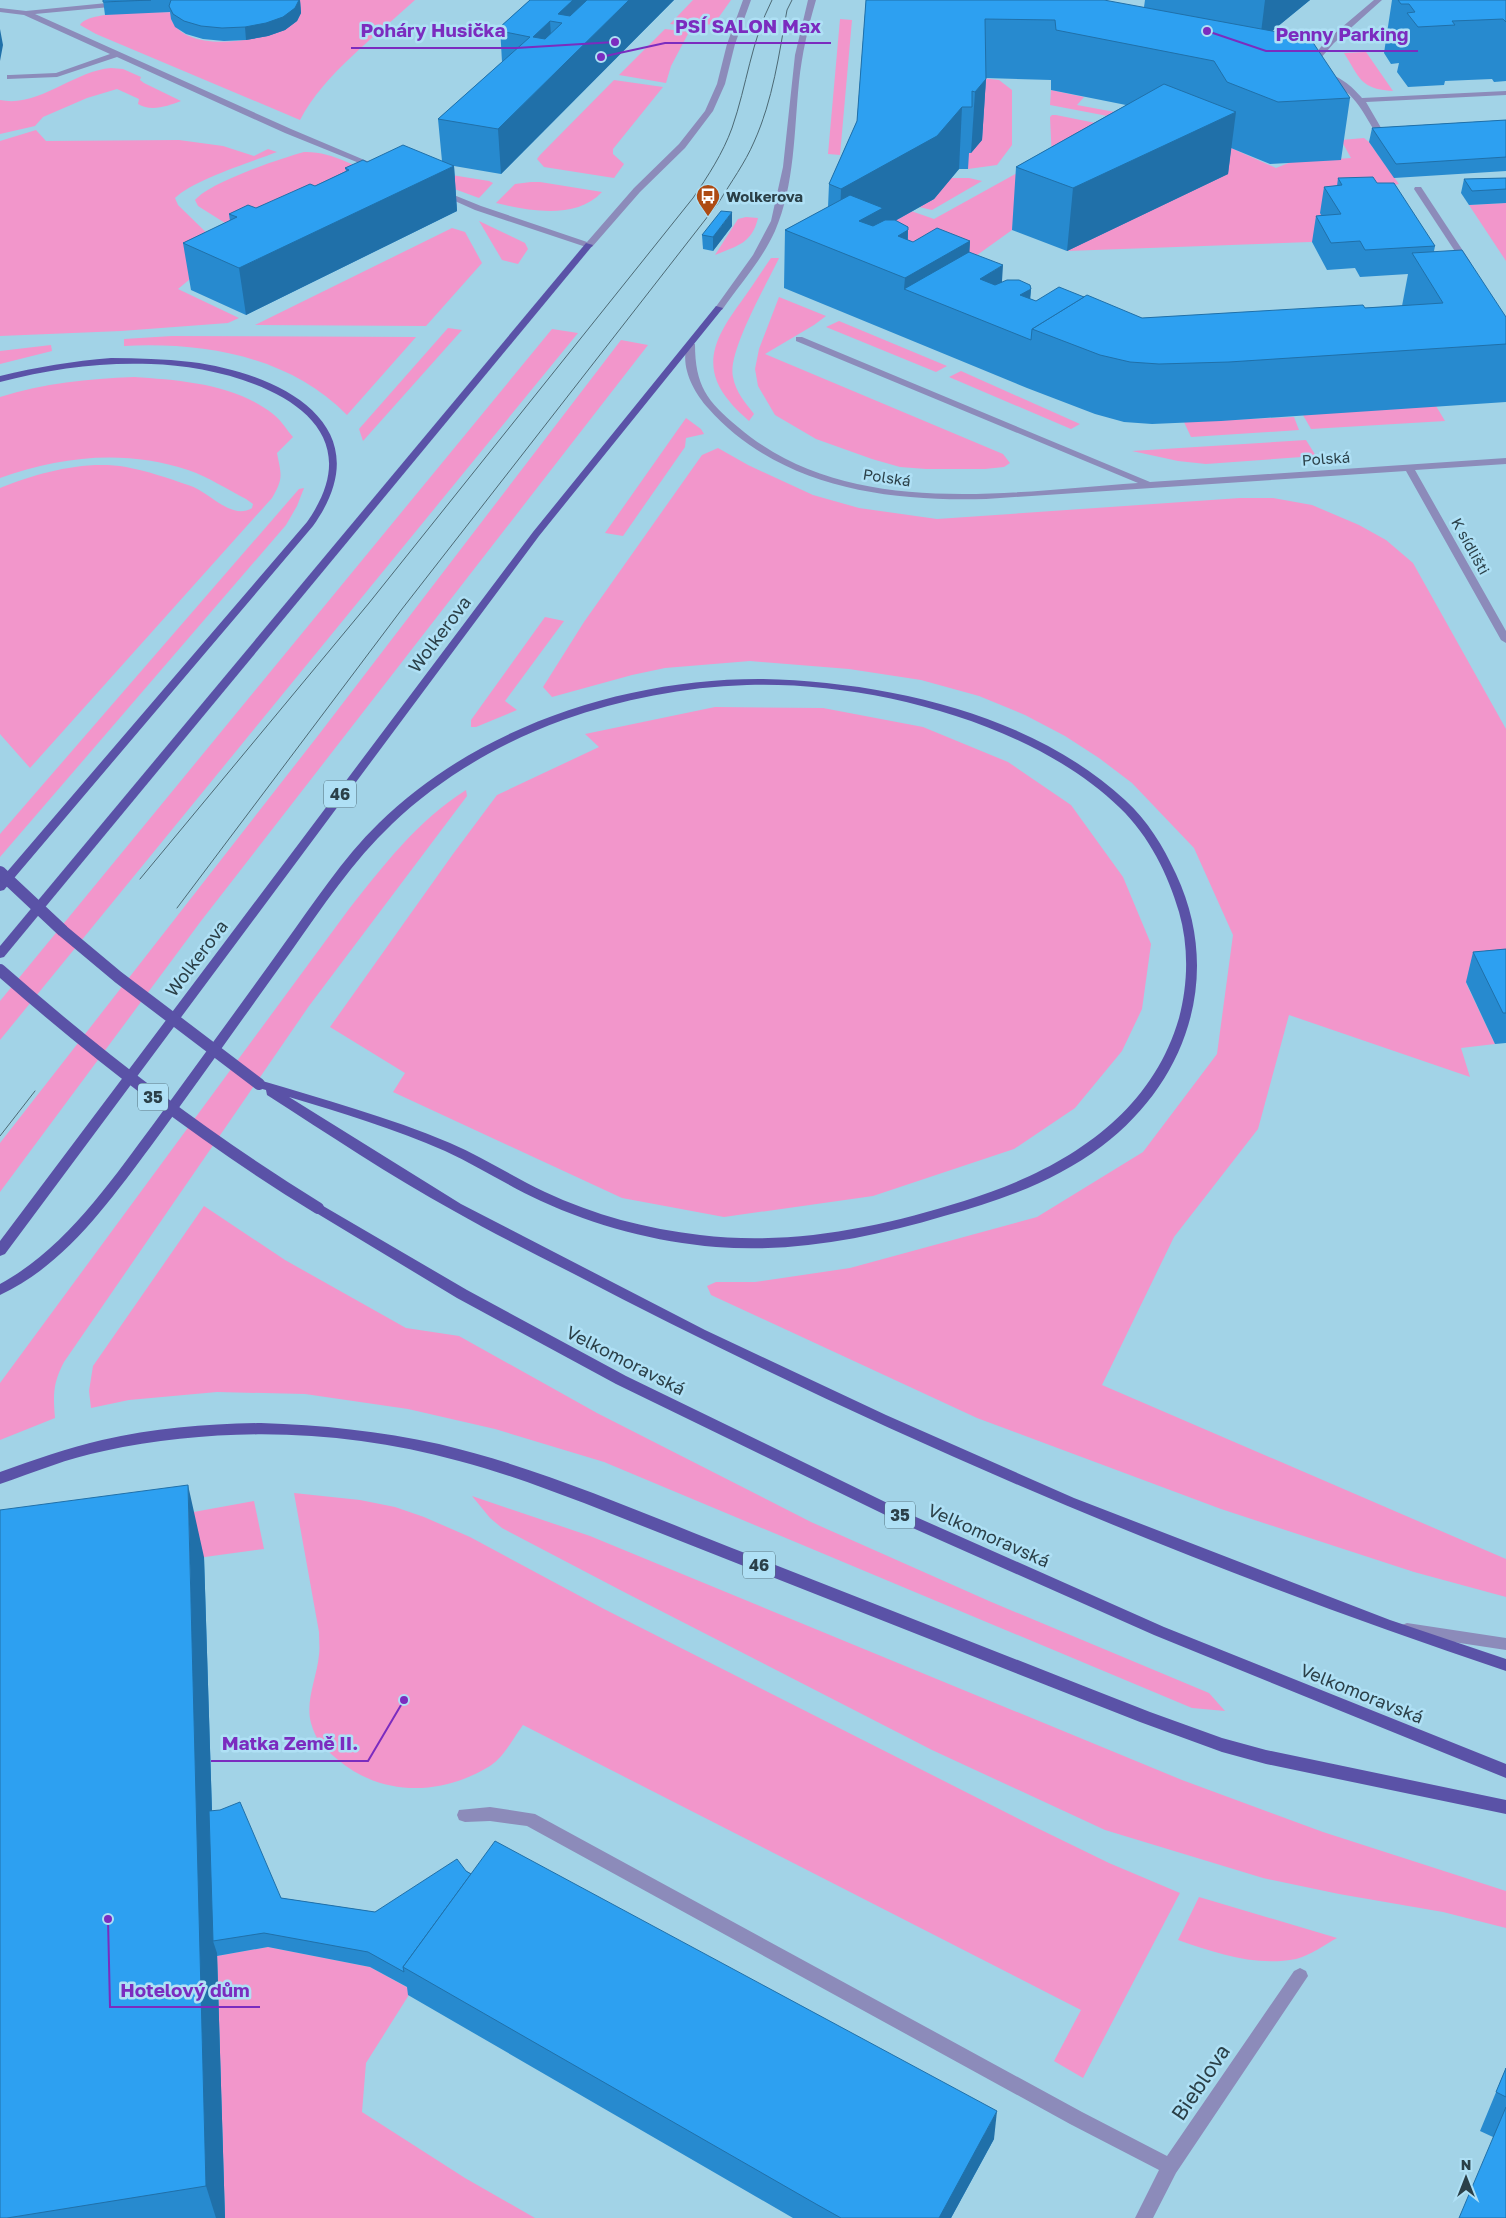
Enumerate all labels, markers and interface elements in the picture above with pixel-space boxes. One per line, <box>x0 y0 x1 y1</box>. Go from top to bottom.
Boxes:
callout: PSÍ SALON Max <box>665 9 831 43</box>
callout: Poháry Husička <box>351 14 516 48</box>
text: PSÍ SALON Max <box>675 14 821 37</box>
callout: Penny Parking <box>1266 17 1418 51</box>
text: Poháry Husička <box>361 18 505 41</box>
text: Penny Parking <box>1276 22 1408 45</box>
bus stop icon: Wolkerova <box>695 183 721 217</box>
place label: Wolkerova <box>726 187 803 205</box>
street label: Polská <box>1301 447 1351 469</box>
street label: Polská <box>862 464 912 490</box>
street label: K sídlišti <box>1448 514 1494 578</box>
street label: Wolkerova <box>403 591 475 677</box>
road number: 46 <box>324 781 356 808</box>
street label: Wolkerova <box>160 915 232 1001</box>
road number: 35 <box>138 1084 168 1110</box>
street label: Velkomoravská <box>563 1320 689 1400</box>
street label: Velkomoravská <box>925 1498 1053 1572</box>
road number: 35 <box>885 1502 915 1528</box>
road number: 46 <box>743 1552 775 1578</box>
street label: Velkomoravská <box>1297 1658 1427 1728</box>
callout: Matka Země II. <box>211 1727 368 1761</box>
text: Matka Země II. <box>222 1731 358 1754</box>
callout: Hotelový dům <box>110 1973 260 2007</box>
text: Hotelový dům <box>120 1978 250 2001</box>
street label: Bieblova <box>1165 2039 1235 2125</box>
north arrow <box>1441 2153 1491 2203</box>
text: N <box>1461 2156 1471 2173</box>

